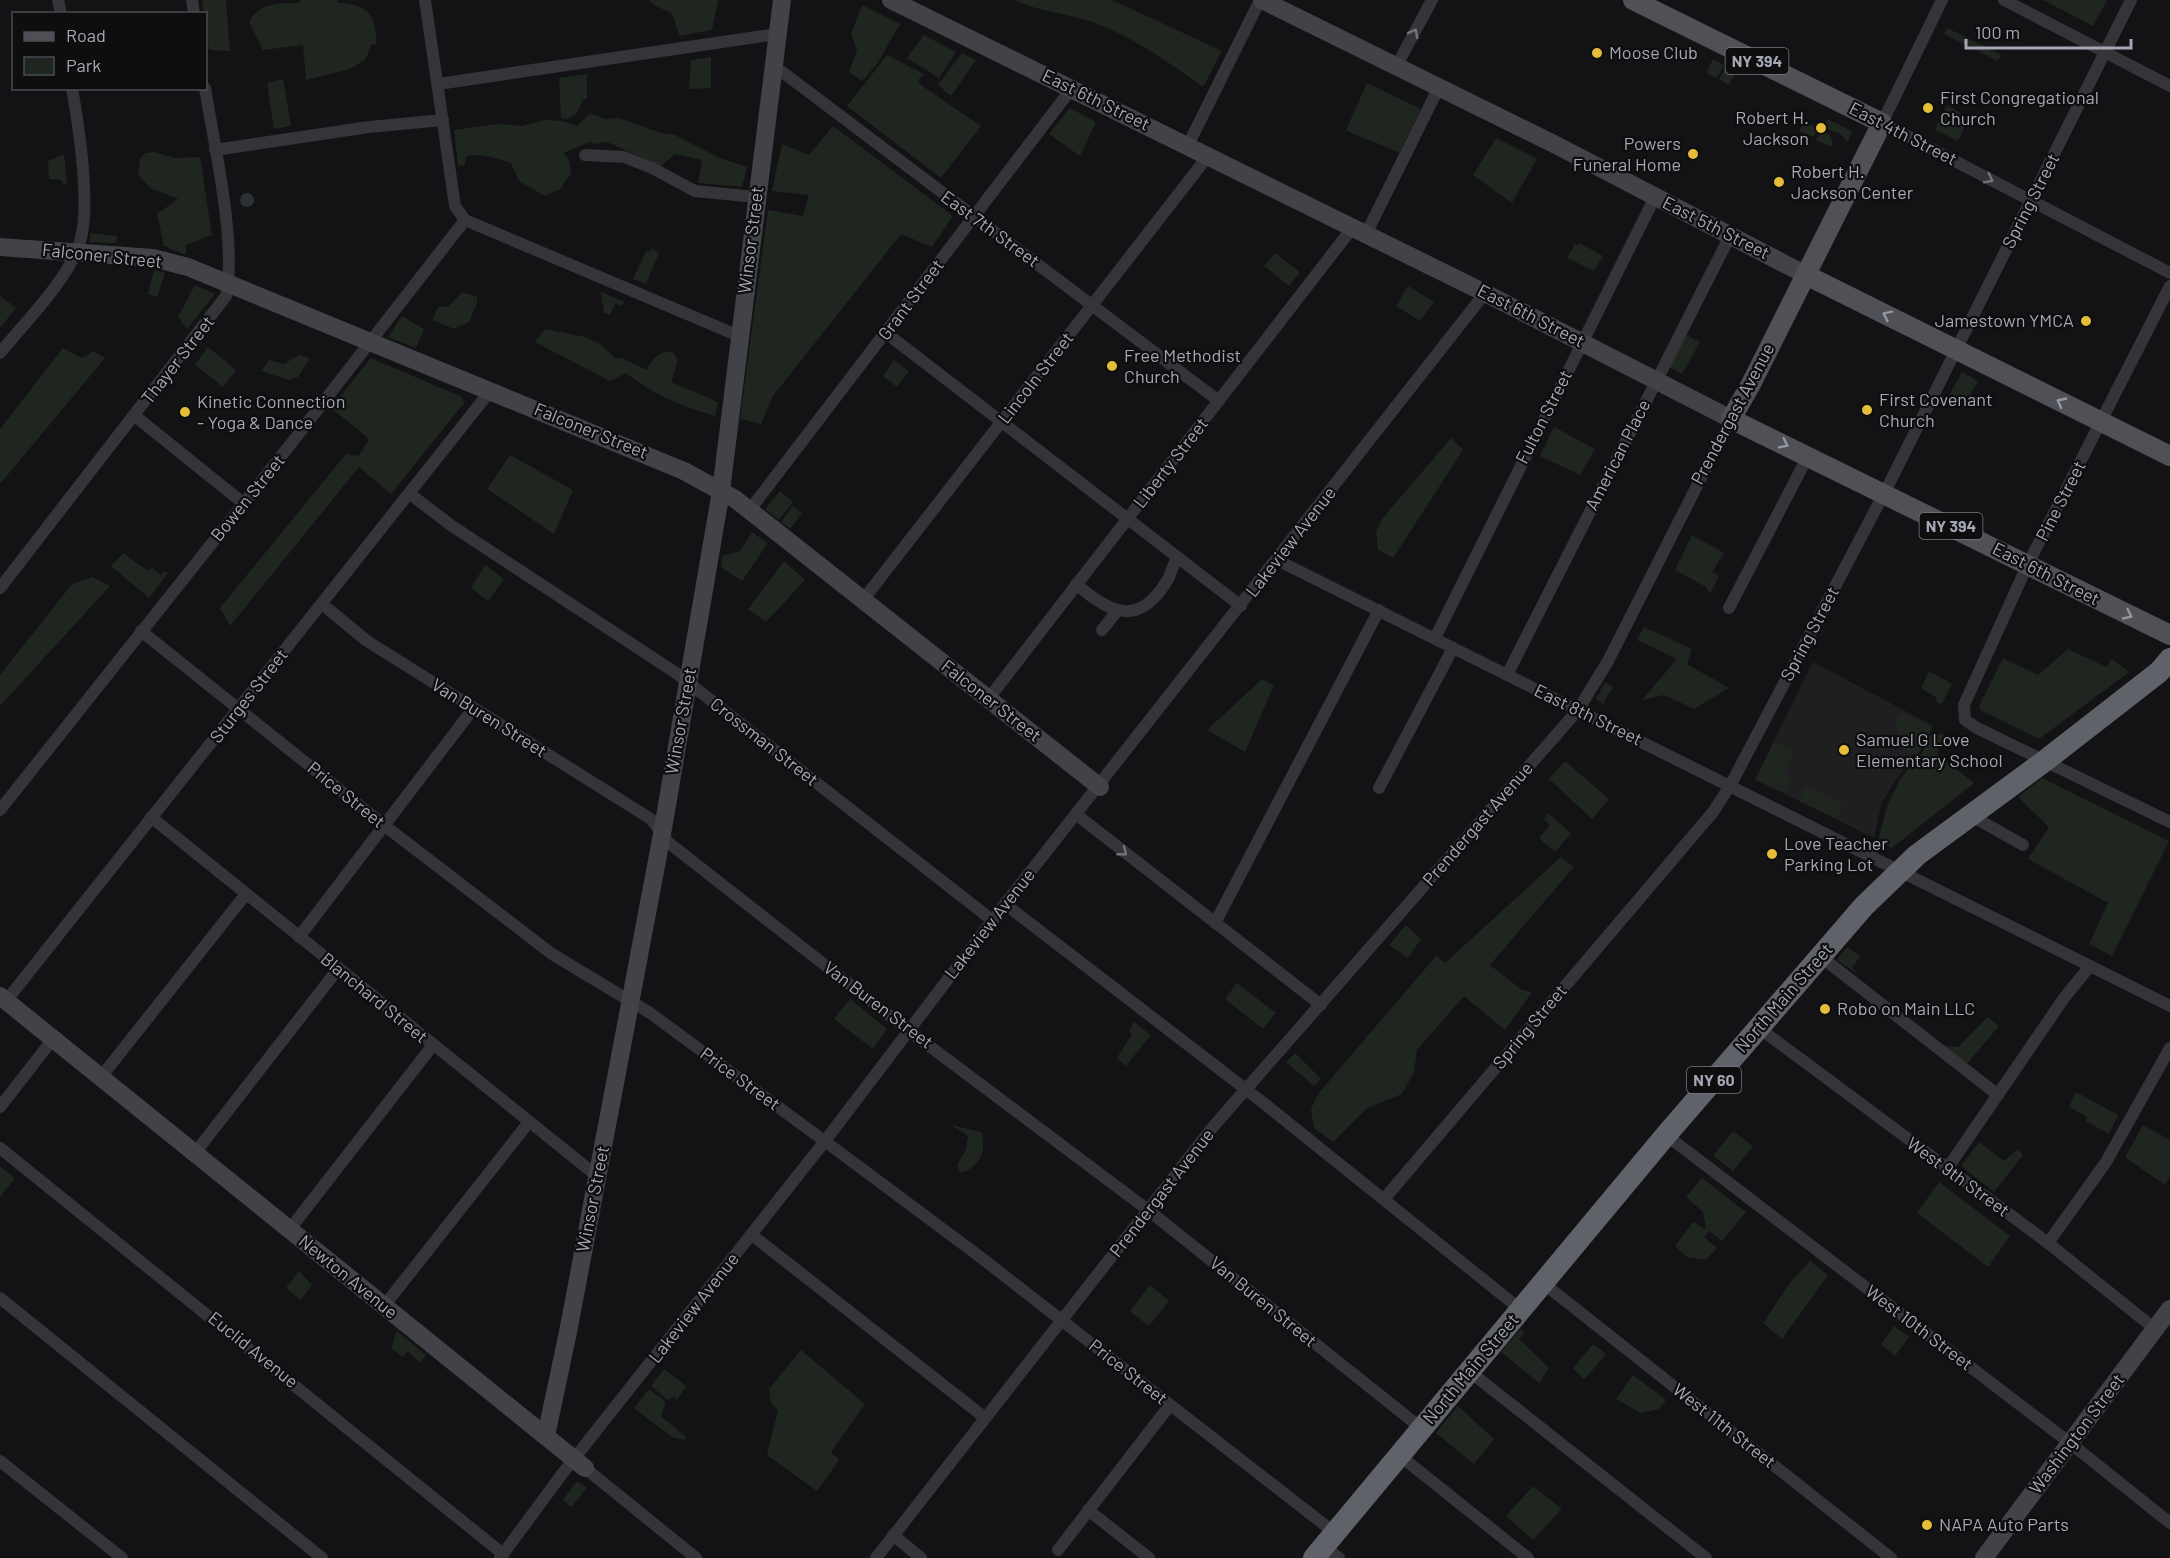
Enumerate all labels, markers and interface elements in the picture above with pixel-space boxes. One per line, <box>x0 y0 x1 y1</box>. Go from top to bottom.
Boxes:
legend <box>12 12 207 90</box>
scale bar <box>1966 12 2131 50</box>
text: 100 m <box>1975 21 2020 43</box>
text: Road <box>66 24 106 46</box>
one-way arrow <box>1407 28 1419 39</box>
place label: Moose Club <box>1609 41 1698 63</box>
marker: Moose Club <box>1590 46 1604 60</box>
road number: NY 394 <box>1726 48 1788 74</box>
text: Park <box>66 54 101 76</box>
street label: East 6th Street <box>1039 64 1154 135</box>
place label: First Congregational Church <box>1940 86 2099 129</box>
street label: East 4th Street <box>1846 97 1961 170</box>
marker: First Congregational Church <box>1921 101 1935 115</box>
place label: Robert H. Jackson <box>1735 106 1809 149</box>
marker: Robert H. Jackson <box>1814 121 1828 135</box>
place label: Powers Funeral Home <box>1573 132 1681 175</box>
marker: Powers Funeral Home <box>1686 147 1700 161</box>
street label: Spring Street <box>1997 149 2063 252</box>
place label: Robert H. Jackson Center <box>1791 160 1914 203</box>
one-way arrow <box>1983 172 1994 183</box>
marker: Robert H. Jackson Center <box>1772 175 1786 189</box>
street label: Winsor Street <box>733 185 767 295</box>
street label: East 7th Street <box>937 185 1044 271</box>
street label: East 5th Street <box>1659 191 1774 264</box>
street label: Falconer Street <box>41 238 163 272</box>
street label: Grant Street <box>873 255 948 344</box>
street label: East 6th Street <box>1474 279 1589 352</box>
place label: Jamestown YMCA <box>1935 309 2074 331</box>
street label: Thayer Street <box>136 311 218 408</box>
one-way arrow <box>1882 311 1893 322</box>
marker: Jamestown YMCA <box>2079 314 2093 328</box>
street label: Lincoln Street <box>993 327 1078 428</box>
street label: Prendergast Avenue <box>1686 339 1779 488</box>
place label: Free Methodist Church <box>1124 344 1241 387</box>
marker: Free Methodist Church <box>1105 359 1119 373</box>
street label: Fulton Street <box>1510 366 1576 467</box>
place label: First Covenant Church <box>1879 388 1992 431</box>
place label: Kinetic Connection - Yoga & Dance <box>197 390 345 433</box>
street label: American Place <box>1580 396 1654 514</box>
street label: Falconer Street <box>531 397 651 463</box>
one-way arrow <box>2056 398 2067 410</box>
marker: First Covenant Church <box>1860 403 1874 417</box>
marker: Kinetic Connection - Yoga & Dance <box>178 405 192 419</box>
street label: Liberty Street <box>1128 413 1212 512</box>
one-way arrow <box>1777 437 1788 449</box>
street label: Bowen Street <box>205 449 289 545</box>
street label: Pine Street <box>2031 457 2090 544</box>
street label: Lakeview Avenue <box>1240 482 1340 601</box>
road number: NY 394 <box>1920 513 1982 539</box>
street label: East 6th Street <box>1989 537 2104 610</box>
street label: Spring Street <box>1775 583 1843 684</box>
one-way arrow <box>2121 608 2132 620</box>
street label: Sturges Street <box>205 644 292 747</box>
street label: Falconer Street <box>937 654 1046 746</box>
street label: Winsor Street <box>660 666 700 776</box>
street label: Van Buren Street <box>428 673 551 761</box>
street label: East 8th Street <box>1531 679 1646 750</box>
street label: Crossman Street <box>706 692 823 790</box>
place label: Samuel G Love Elementary School <box>1856 728 2003 771</box>
marker: Samuel G Love Elementary School <box>1837 743 1851 757</box>
street label: Price Street <box>303 756 390 832</box>
street label: Prendergast Avenue <box>1417 757 1537 890</box>
place label: Love Teacher Parking Lot <box>1784 832 1888 875</box>
one-way arrow <box>1116 844 1127 855</box>
marker: Love Teacher Parking Lot <box>1765 847 1779 861</box>
street label: Lakeview Avenue <box>939 864 1039 983</box>
street label: North Main Street <box>1730 938 1837 1057</box>
street label: Blanchard Street <box>317 947 433 1047</box>
street label: Van Buren Street <box>820 956 938 1053</box>
street label: Spring Street <box>1487 980 1571 1073</box>
place label: Robo on Main LLC <box>1837 997 1975 1019</box>
marker: Robo on Main LLC <box>1818 1002 1832 1016</box>
street label: Price Street <box>696 1042 785 1115</box>
road number: NY 60 <box>1687 1067 1741 1093</box>
street label: Prendergast Avenue <box>1104 1124 1218 1261</box>
street label: West 9th Street <box>1903 1132 2014 1221</box>
street label: Winsor Street <box>571 1144 613 1254</box>
street label: Newton Avenue <box>295 1230 403 1323</box>
street label: Lakeview Avenue <box>643 1248 743 1367</box>
street label: Van Buren Street <box>1206 1251 1322 1351</box>
street label: West 10th Street <box>1862 1280 1978 1375</box>
street label: Euclid Avenue <box>204 1306 303 1392</box>
street label: North Main Street <box>1418 1309 1523 1428</box>
street label: Price Street <box>1085 1334 1172 1409</box>
street label: Washington Street <box>2024 1369 2129 1498</box>
street label: West 11th Street <box>1669 1378 1781 1472</box>
place label: NAPA Auto Parts <box>1939 1513 2069 1535</box>
marker: NAPA Auto Parts <box>1920 1518 1934 1532</box>

